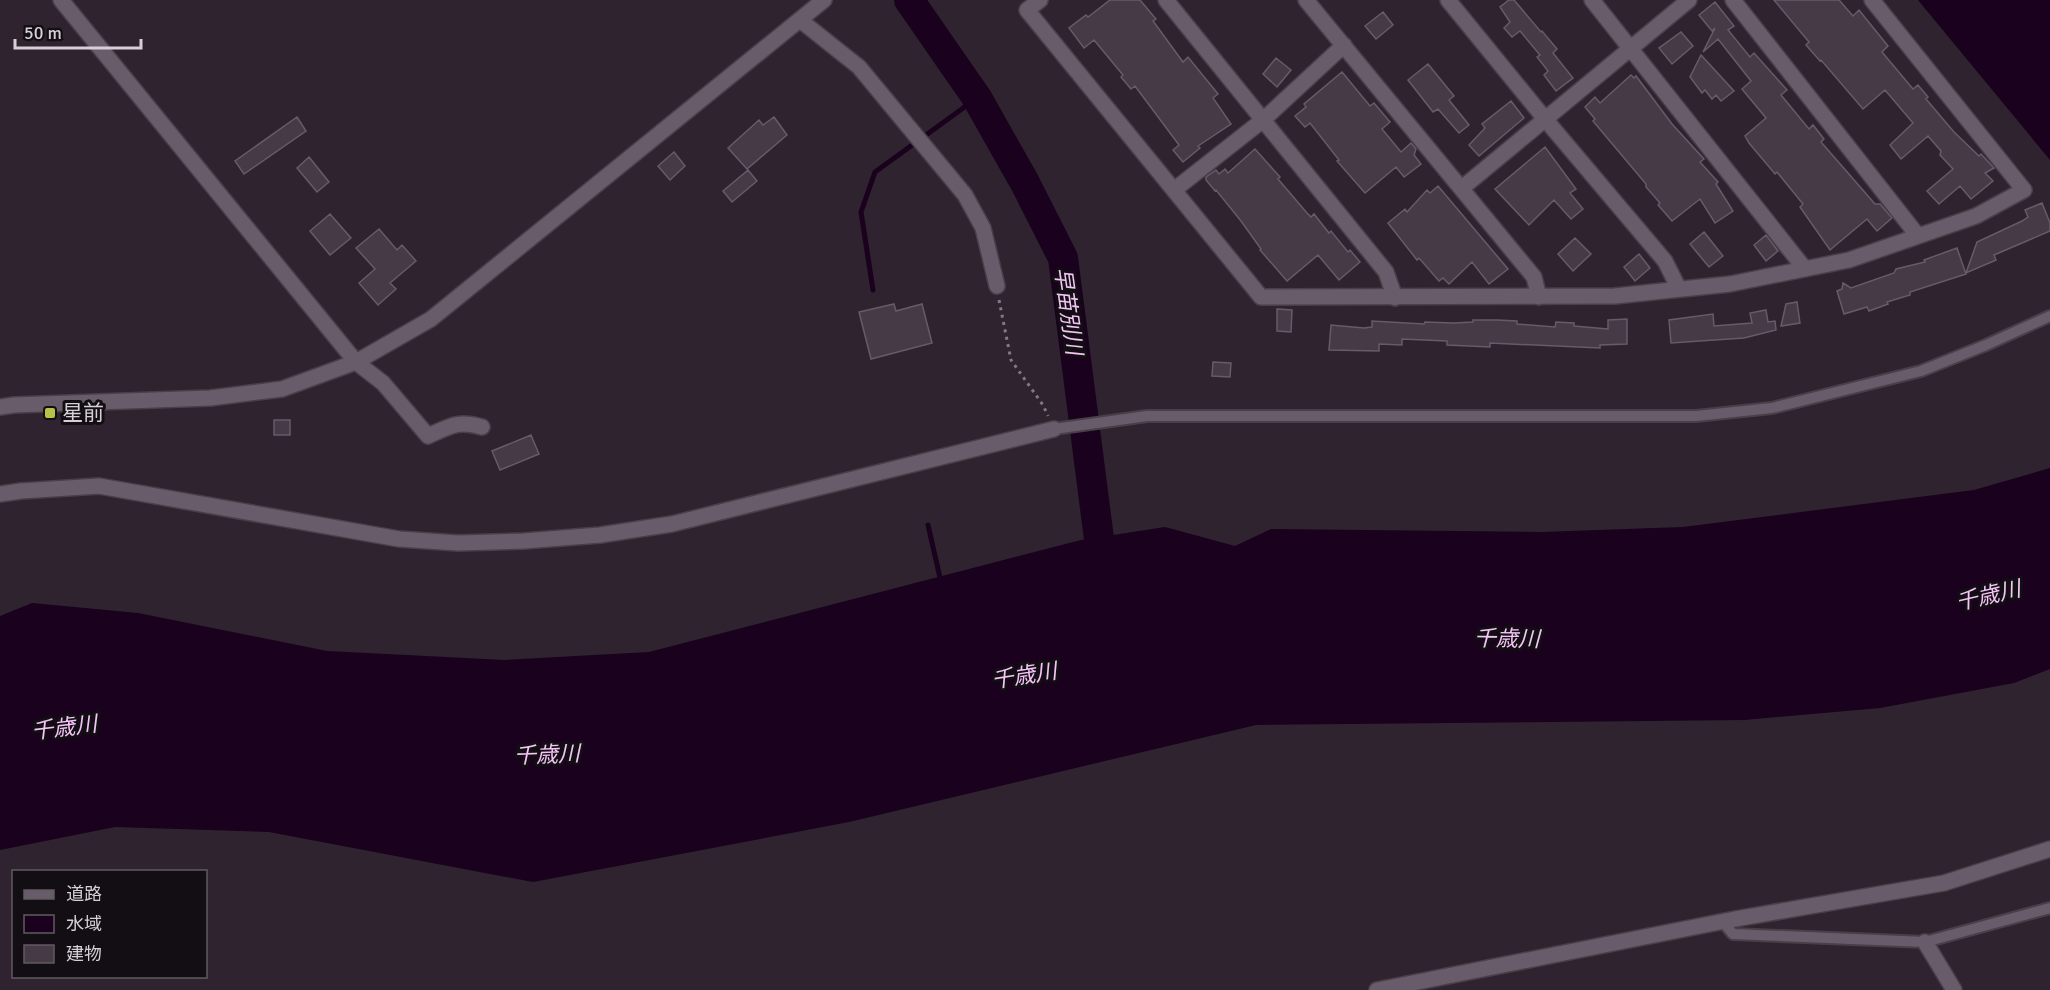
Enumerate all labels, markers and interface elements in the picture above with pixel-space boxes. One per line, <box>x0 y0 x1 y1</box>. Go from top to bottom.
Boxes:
scale bar <box>15 12 141 50</box>
text: 50 m <box>24 22 62 44</box>
water label: 早苗別川 <box>1049 266 1088 358</box>
place label: 星前 <box>62 400 104 426</box>
marker: 星前 <box>43 406 57 420</box>
water label: 千歳川 <box>1953 574 2025 616</box>
water label: 千歳川 <box>1474 624 1542 653</box>
water label: 千歳川 <box>989 657 1061 694</box>
water label: 千歳川 <box>30 710 100 745</box>
water label: 千歳川 <box>514 740 582 769</box>
legend <box>12 870 207 978</box>
text: 道路 <box>66 883 102 905</box>
text: 水域 <box>66 913 102 935</box>
text: 建物 <box>66 943 102 965</box>

